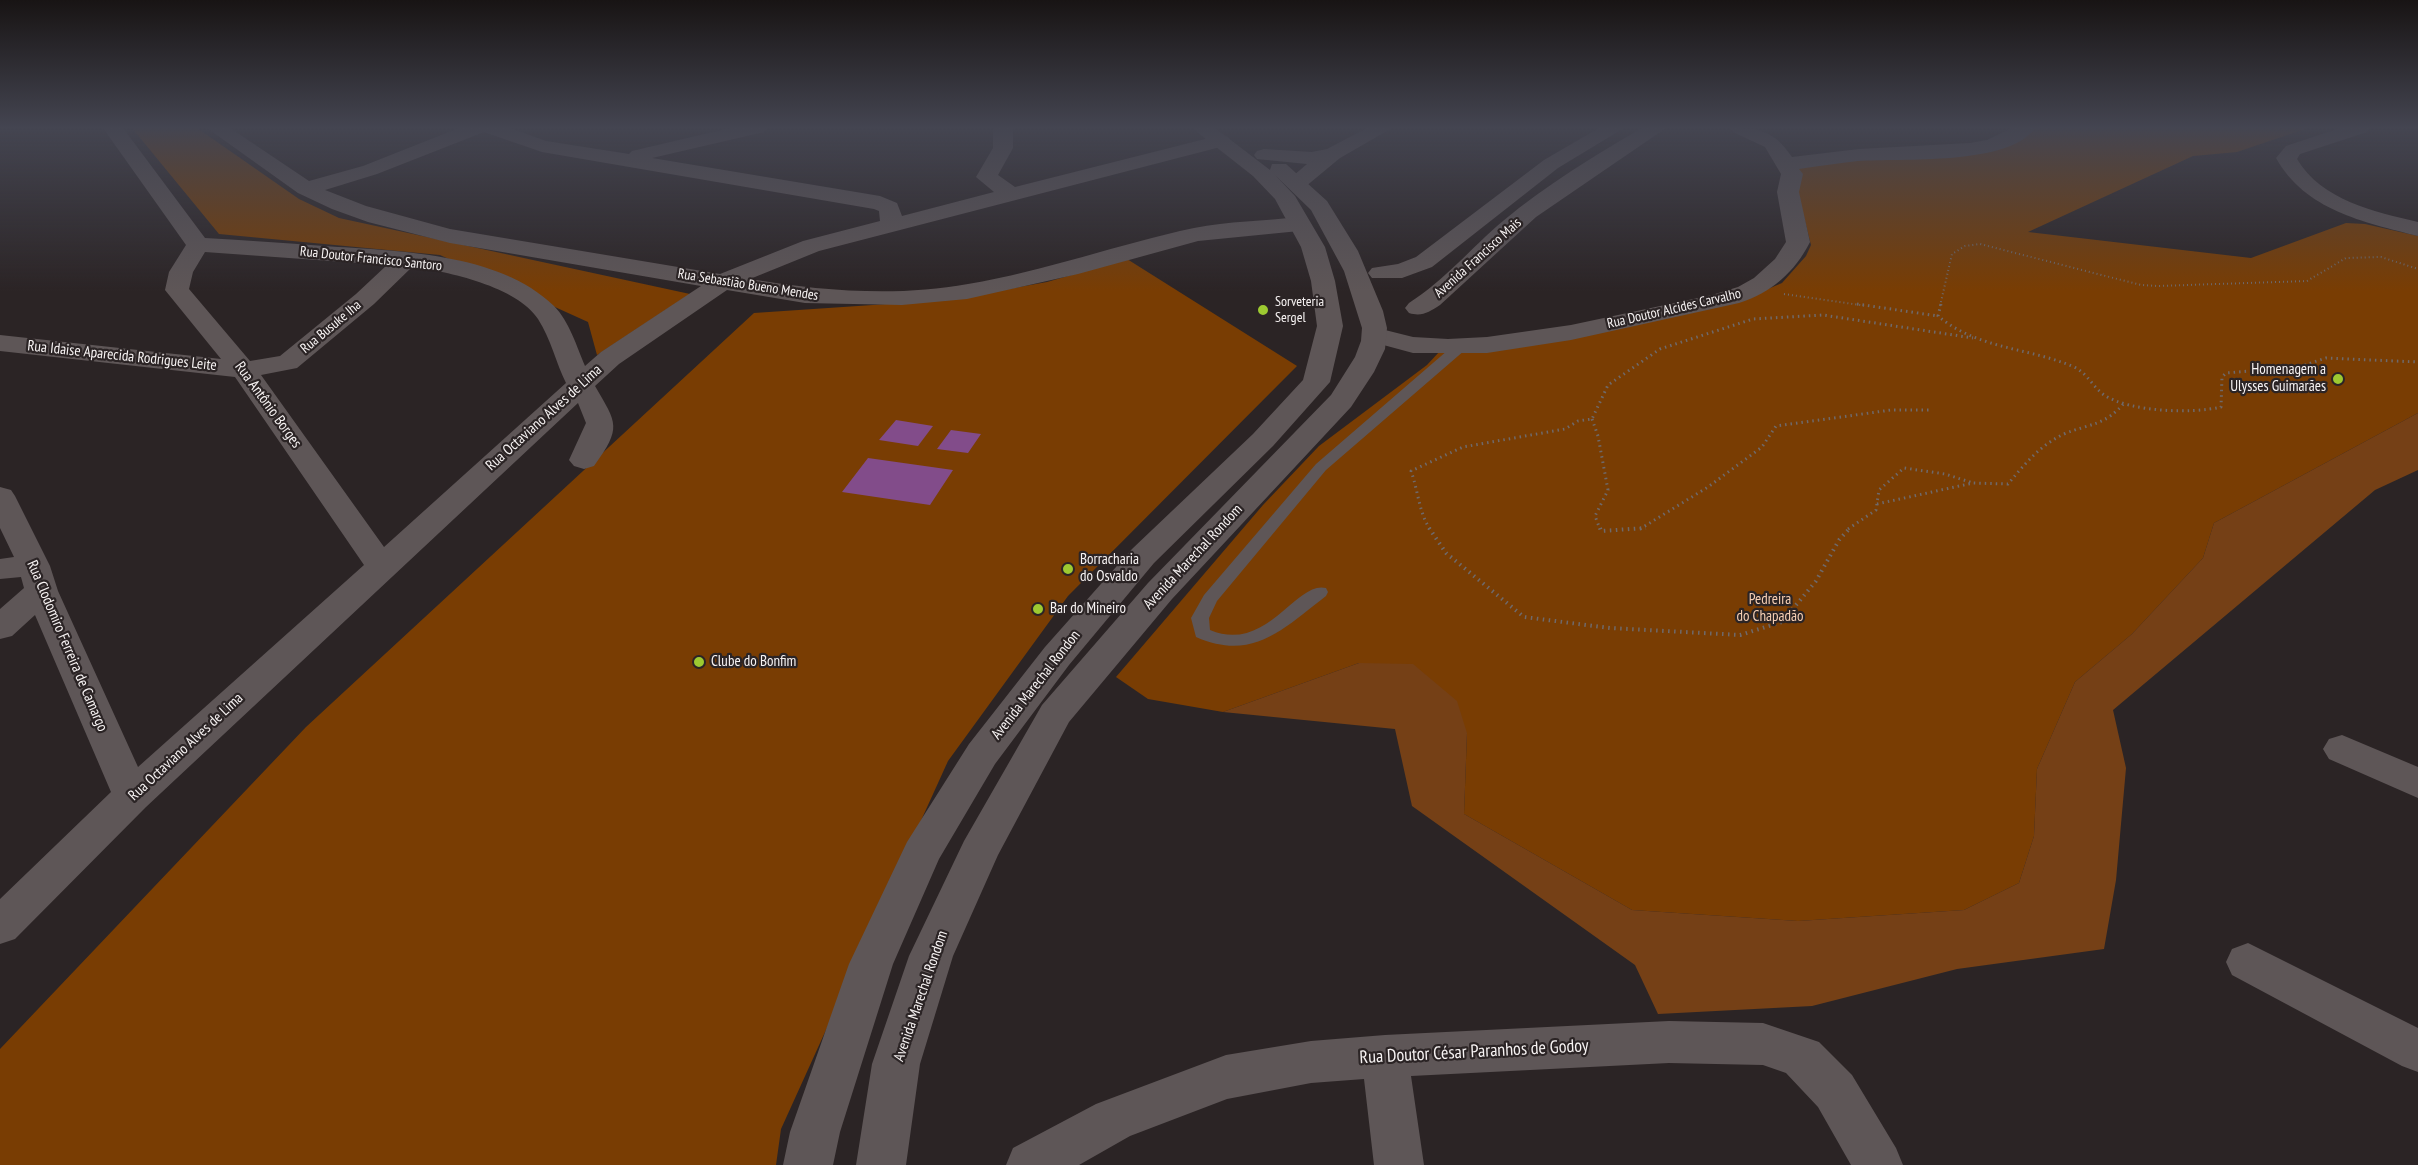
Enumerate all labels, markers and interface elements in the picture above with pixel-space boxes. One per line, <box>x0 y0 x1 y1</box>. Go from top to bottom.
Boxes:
street label: Avenida Francisco Mais <box>1431 214 1525 302</box>
street label: Rua Doutor Francisco Santoro <box>299 243 443 275</box>
street label: Rua Sebastião Bueno Mendes <box>677 266 819 304</box>
street label: Rua Doutor Alcides Carvalho <box>1605 285 1743 333</box>
place label: Sorveteria Sergel <box>1275 294 1324 326</box>
street label: Rua Busuke Iha <box>297 297 365 357</box>
marker: Sorveteria Sergel <box>1256 303 1270 317</box>
street label: Rua Idaise Aparecida Rodrigues Leite <box>26 337 218 375</box>
street label: Rua Antônio Borges <box>231 358 305 452</box>
street label: Rua Octaviano Alves de Lima <box>482 361 606 475</box>
place label: Homenagem a Ulysses Guimarães <box>2230 361 2326 396</box>
marker: Homenagem a Ulysses Guimarães <box>2331 372 2345 386</box>
street label: Avenida Marechal Rondom <box>1140 501 1246 613</box>
place label: Borracharia do Osvaldo <box>1080 551 1139 586</box>
street label: Rua Clodomiro Ferreira de Camargo <box>23 558 111 734</box>
marker: Borracharia do Osvaldo <box>1061 562 1075 576</box>
park label: Pedreira do Chapadão <box>1736 591 1804 626</box>
place label: Bar do Mineiro <box>1050 600 1126 618</box>
marker: Bar do Mineiro <box>1031 602 1045 616</box>
street label: Avenida Marechal Rondon <box>988 627 1084 743</box>
place label: Clube do Bonfim <box>711 653 796 671</box>
marker: Clube do Bonfim <box>692 655 706 669</box>
street label: Rua Octaviano Alves de Lima <box>125 689 247 805</box>
street label: Avenida Marechal Rondom <box>890 928 952 1064</box>
street label: Rua Doutor César Paranhos de Godoy <box>1359 1035 1589 1069</box>

